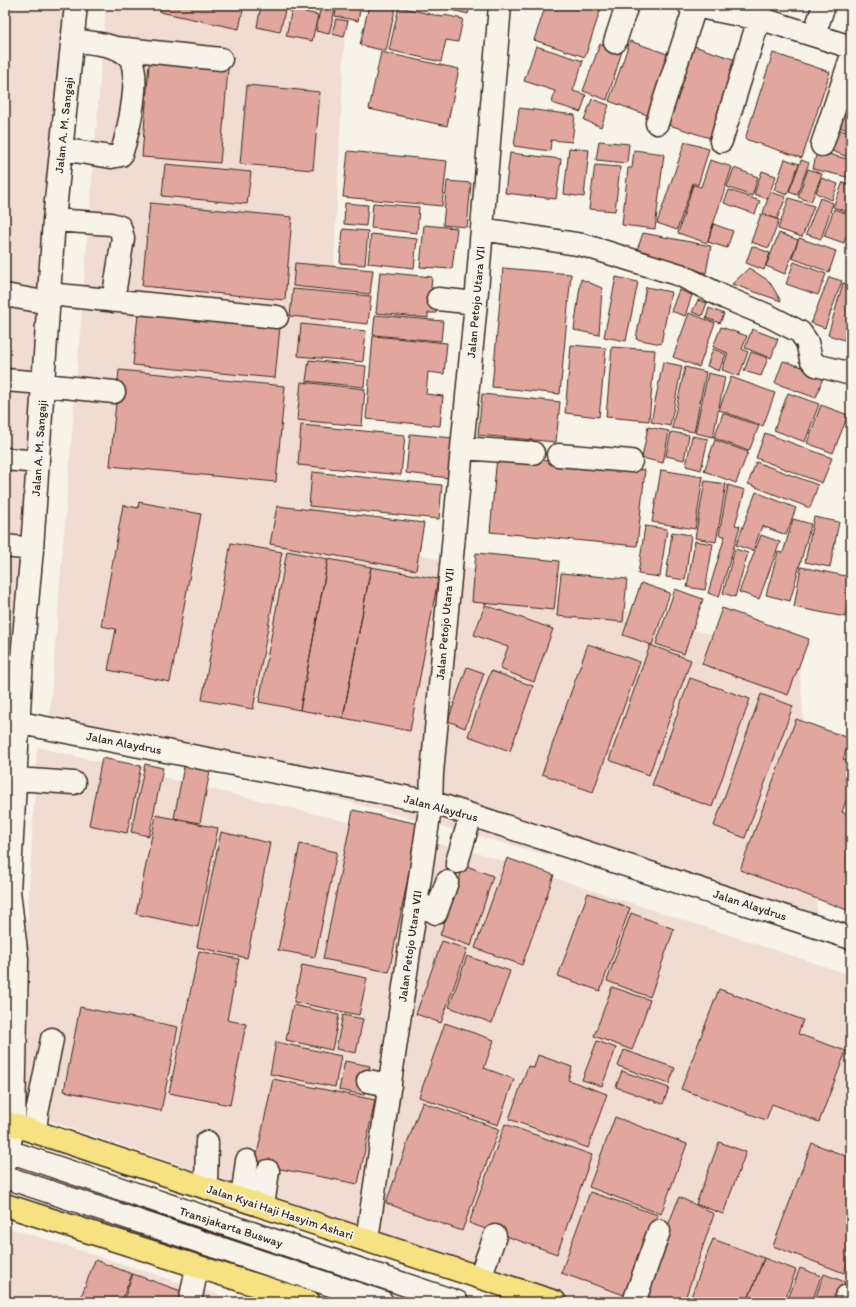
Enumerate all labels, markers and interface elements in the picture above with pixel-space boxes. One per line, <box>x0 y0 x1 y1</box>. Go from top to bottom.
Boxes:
street label: Jalan A. M. Sangaji <box>52 76 76 174</box>
street label: Jalan Petojo Utara VII <box>464 245 488 359</box>
street label: Jalan A. M. Sangaji <box>29 399 49 497</box>
street label: Jalan Petojo Utara VII <box>433 567 457 681</box>
street label: Jalan Alaydrus <box>85 729 163 757</box>
street label: Jalan Alaydrus <box>402 791 480 825</box>
street label: Jalan Alaydrus <box>712 887 788 923</box>
street label: Jalan Petojo Utara VII <box>395 889 425 1003</box>
street label: Jalan Kyai Haji Hasyim Ashari <box>205 1182 355 1242</box>
street label: Transjakarta Busway <box>178 1204 285 1250</box>

